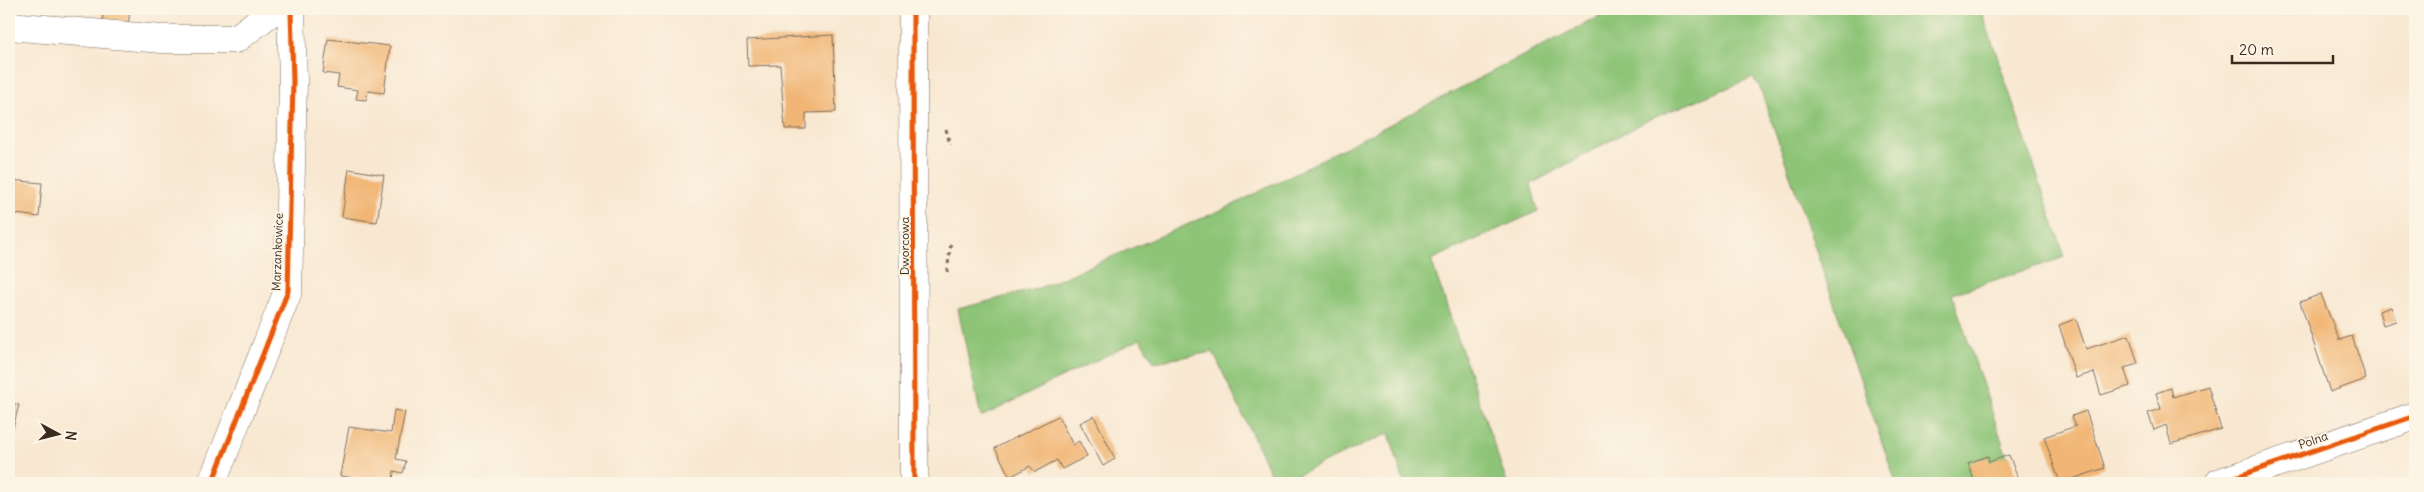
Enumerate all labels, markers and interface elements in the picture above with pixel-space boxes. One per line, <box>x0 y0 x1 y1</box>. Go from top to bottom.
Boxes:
scale bar <box>2232 32 2333 64</box>
text: 20 m <box>2239 40 2274 59</box>
street label: Marzankowice <box>268 213 286 291</box>
street label: Dworcowa <box>897 217 912 275</box>
north arrow <box>32 410 82 460</box>
street label: Polna <box>2296 428 2330 452</box>
text: N <box>61 430 80 441</box>

